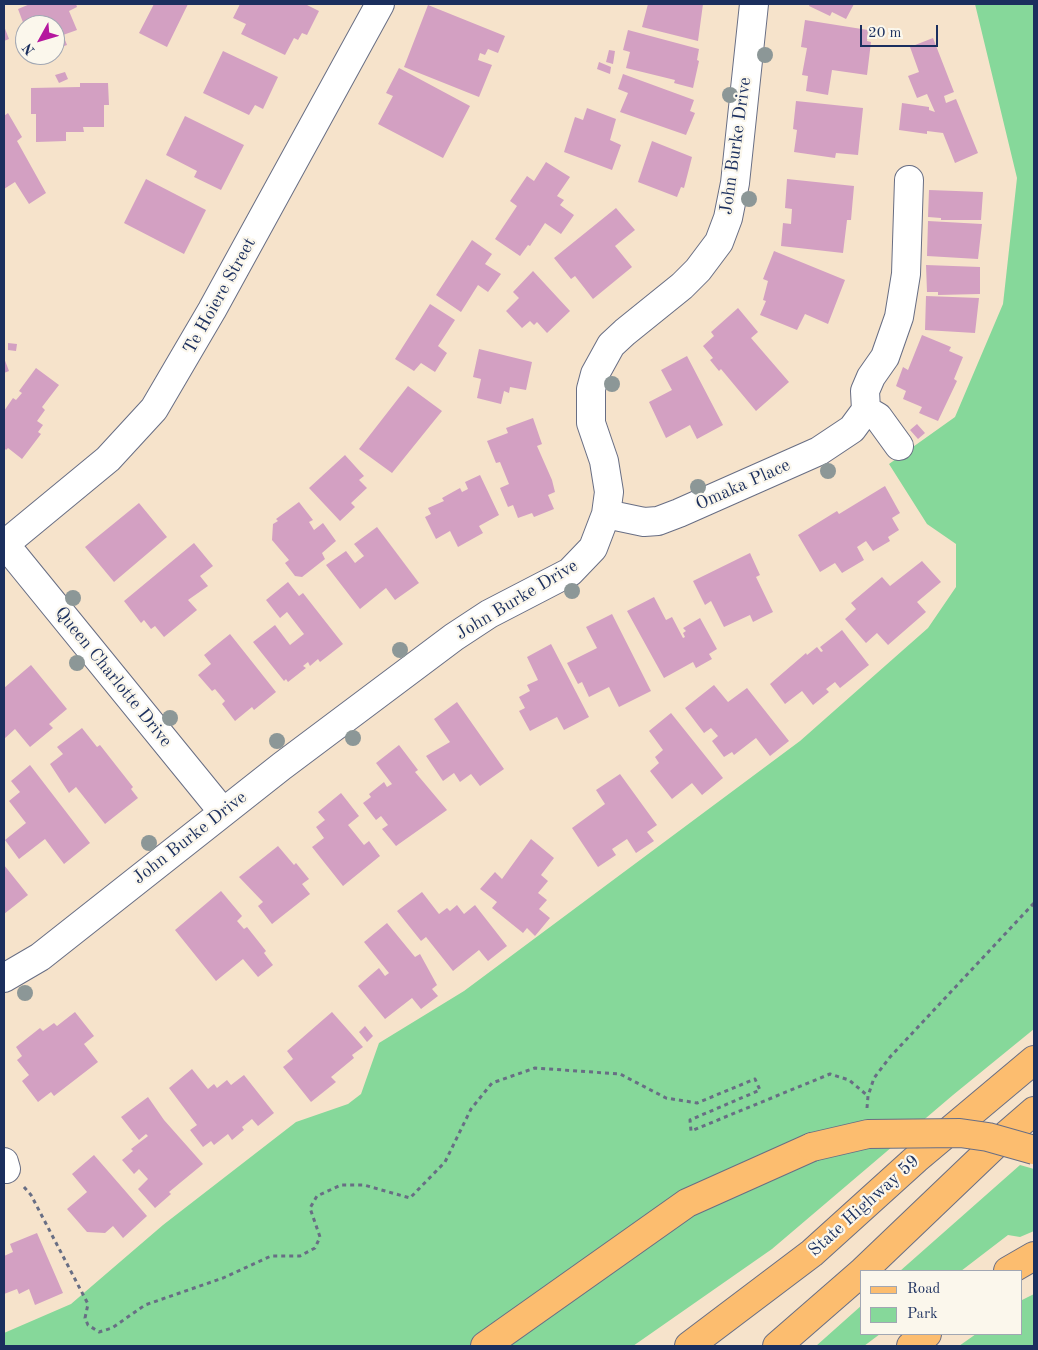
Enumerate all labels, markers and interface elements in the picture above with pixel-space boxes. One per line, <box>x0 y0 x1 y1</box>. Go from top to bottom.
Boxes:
north arrow <box>15 15 65 65</box>
scale bar <box>863 15 940 47</box>
text: 20 m <box>868 26 902 41</box>
text: N <box>20 40 38 57</box>
street label: John Burke Drive <box>716 76 756 216</box>
street label: Te Hoiere Street <box>179 234 261 358</box>
street label: Omaka Place <box>692 455 794 515</box>
street label: John Burke Drive <box>452 555 582 645</box>
street label: Queen Charlotte Drive <box>50 602 176 752</box>
street label: John Burke Drive <box>129 787 251 889</box>
street label: State Highway 59 <box>804 1150 924 1262</box>
legend <box>860 1270 1023 1335</box>
text: Road <box>907 1282 940 1297</box>
text: Park <box>907 1307 938 1322</box>

